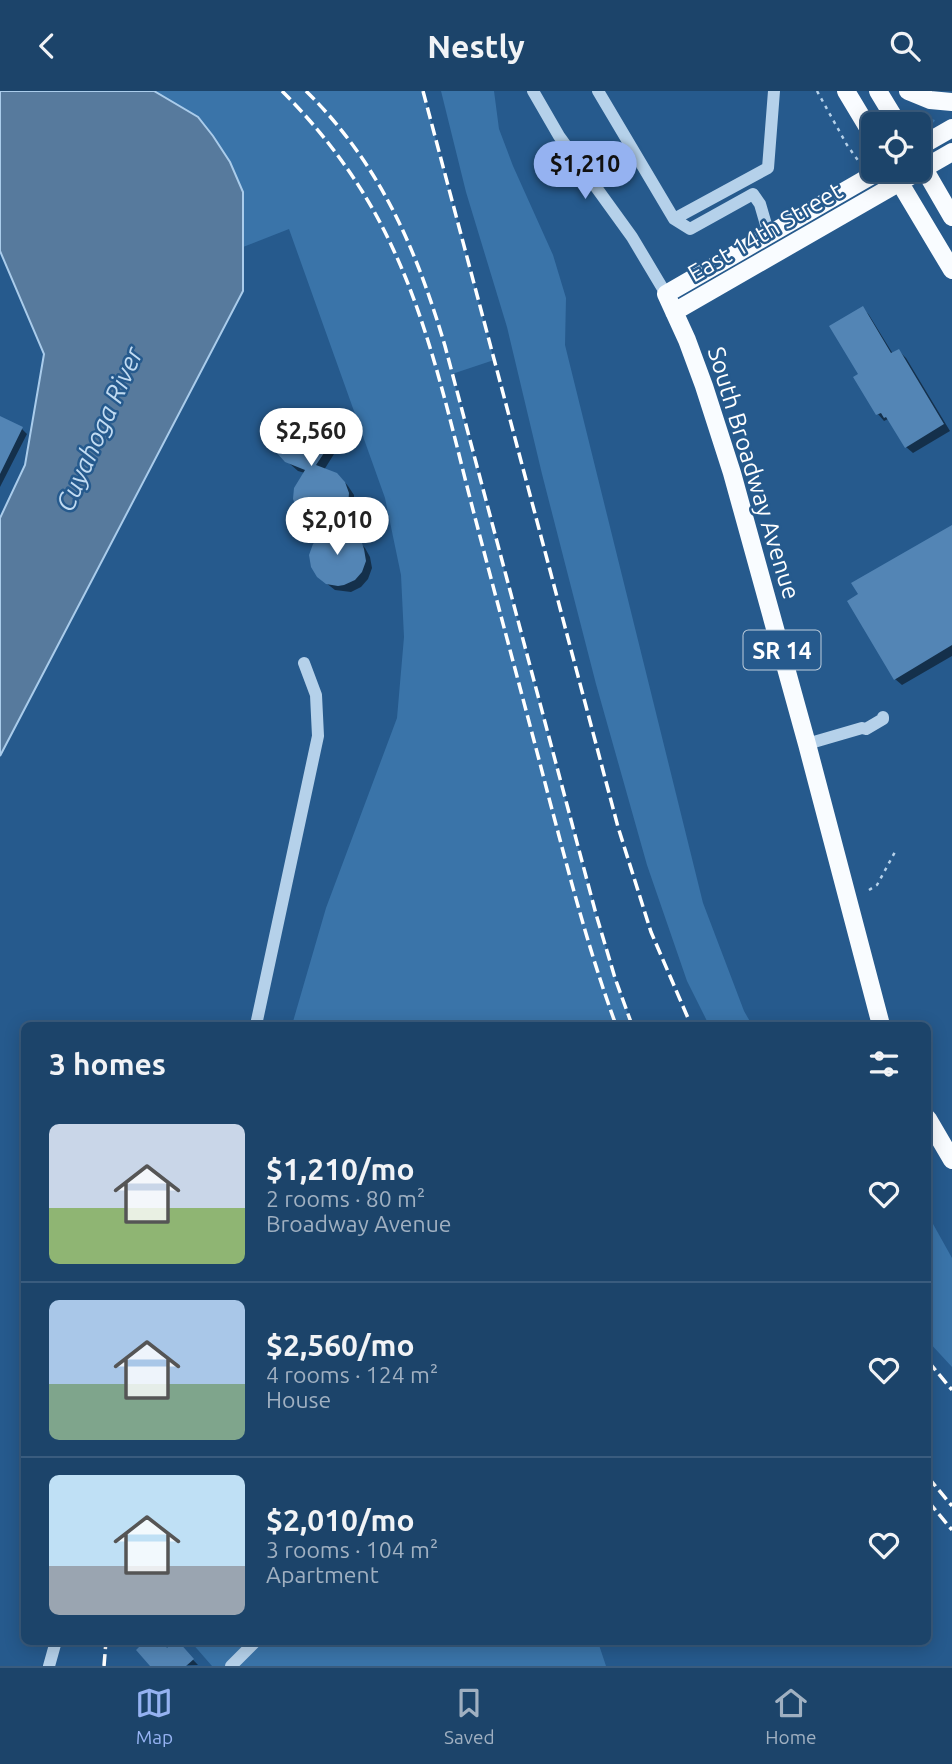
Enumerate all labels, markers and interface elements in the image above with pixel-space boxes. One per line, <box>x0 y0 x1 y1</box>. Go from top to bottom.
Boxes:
icon: back <box>28 27 66 65</box>
icon: search <box>886 27 924 65</box>
text: Nestly <box>427 28 525 64</box>
map controls <box>861 112 931 182</box>
button: locate <box>861 112 931 182</box>
pin: $1,210 <box>528 141 642 201</box>
text: $1,210 <box>550 151 620 176</box>
street label: East 14th Street <box>683 177 848 287</box>
water label: Cuyahoga River <box>50 341 149 516</box>
street label: South Broadway Avenue <box>703 344 805 602</box>
pin: $2,560 <box>254 409 368 468</box>
text: $2,560 <box>276 418 346 443</box>
pin: $2,010 <box>280 497 394 557</box>
text: $2,010 <box>302 507 372 532</box>
road number: SR 14 <box>744 631 820 670</box>
icon: filters <box>865 1045 903 1083</box>
text: 3 homes <box>49 1047 166 1081</box>
icon: home <box>105 1152 189 1236</box>
text: $1,210/mo <box>266 1152 415 1186</box>
icon: heart <box>865 1175 903 1213</box>
text: 2 rooms · 80 m² <box>266 1186 425 1211</box>
text: Broadway Avenue <box>266 1211 452 1236</box>
icon: home <box>105 1328 189 1412</box>
text: $2,560/mo <box>266 1328 415 1362</box>
icon: heart <box>865 1351 903 1389</box>
text: 4 rooms · 124 m² <box>266 1362 438 1387</box>
text: House <box>266 1387 331 1412</box>
icon: home <box>105 1503 189 1587</box>
text: $2,010/mo <box>266 1503 415 1537</box>
icon: heart <box>865 1526 903 1564</box>
text: 3 rooms · 104 m² <box>266 1537 438 1562</box>
text: Apartment <box>266 1562 379 1587</box>
tab: Map <box>135 1684 173 1748</box>
tab: Saved <box>444 1684 495 1748</box>
tab: Home <box>765 1684 817 1748</box>

